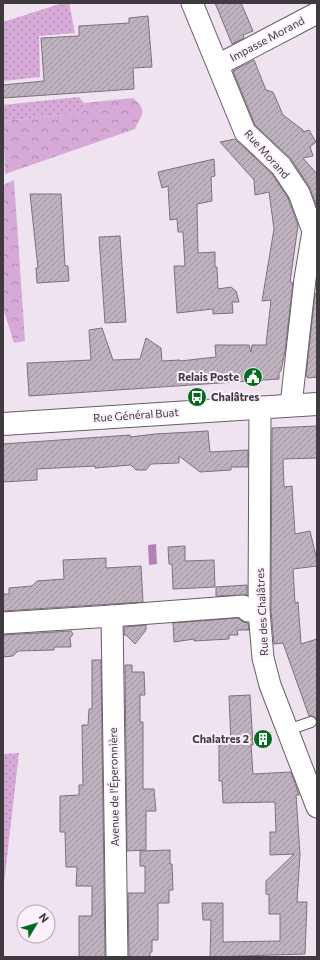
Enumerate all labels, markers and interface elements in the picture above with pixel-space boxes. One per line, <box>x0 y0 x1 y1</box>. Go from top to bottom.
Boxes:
street label: Impasse Morand <box>227 13 306 64</box>
street label: Rue Morand <box>242 127 293 181</box>
public building icon: Relais Poste <box>242 366 264 388</box>
place label: Relais Poste <box>178 370 239 383</box>
bus stop icon: Chalâtres <box>186 386 208 408</box>
place label: Chalâtres <box>211 390 259 403</box>
street label: Rue Général Buat <box>93 405 180 424</box>
street label: Rue des Chalâtres <box>253 568 270 656</box>
street label: Avenue de l'Éperonnière <box>105 727 121 847</box>
building icon: Chalatres 2 <box>252 728 274 750</box>
place label: Chalatres 2 <box>192 732 249 745</box>
north arrow <box>16 904 56 944</box>
text: N <box>37 910 52 925</box>

